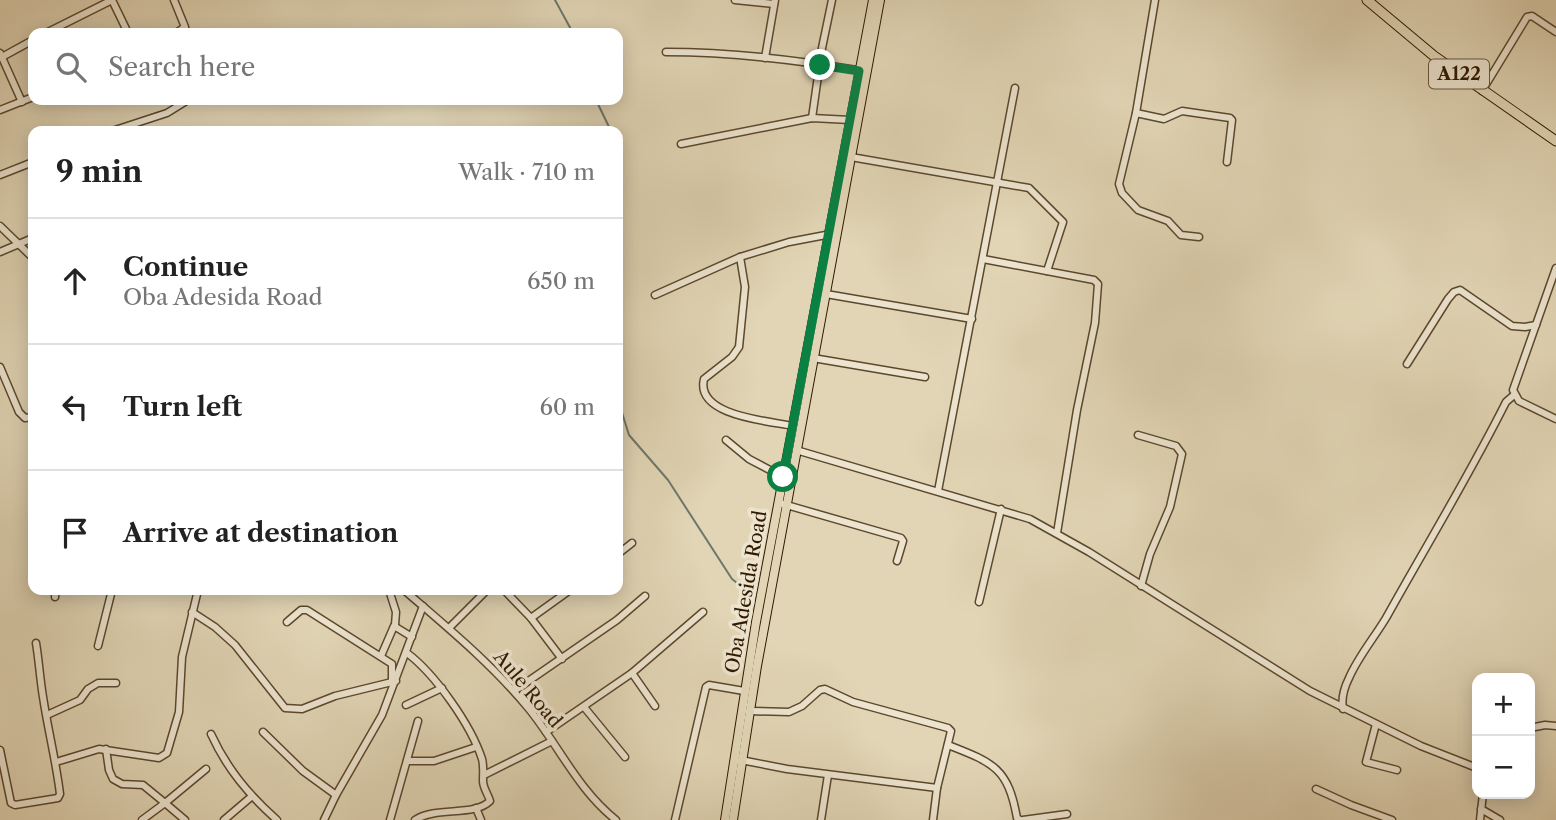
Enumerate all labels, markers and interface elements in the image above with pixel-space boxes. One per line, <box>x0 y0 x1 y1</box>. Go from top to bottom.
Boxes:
search box <box>28 28 623 105</box>
icon: search <box>52 48 90 86</box>
route end <box>804 49 835 80</box>
text: Search here <box>108 51 255 83</box>
road number: A122 <box>1429 60 1489 88</box>
text: 9 min <box>56 153 143 190</box>
text: Walk · 710 m <box>458 158 595 186</box>
text: Continue <box>123 251 248 283</box>
icon: ahead <box>56 262 94 300</box>
text: 650 m <box>527 267 595 295</box>
text: Oba Adesida Road <box>123 283 323 311</box>
icon: left <box>56 388 94 426</box>
text: Turn left <box>123 391 242 423</box>
text: 60 m <box>539 393 595 421</box>
route start <box>767 461 798 492</box>
street label: Oba Adesida Road <box>720 508 772 675</box>
icon: arrive <box>56 514 94 552</box>
text: Arrive at destination <box>123 517 398 549</box>
street label: Aule Road <box>488 645 567 733</box>
map controls <box>1472 673 1535 799</box>
button: + <box>1472 673 1535 736</box>
button: − <box>1472 736 1535 799</box>

